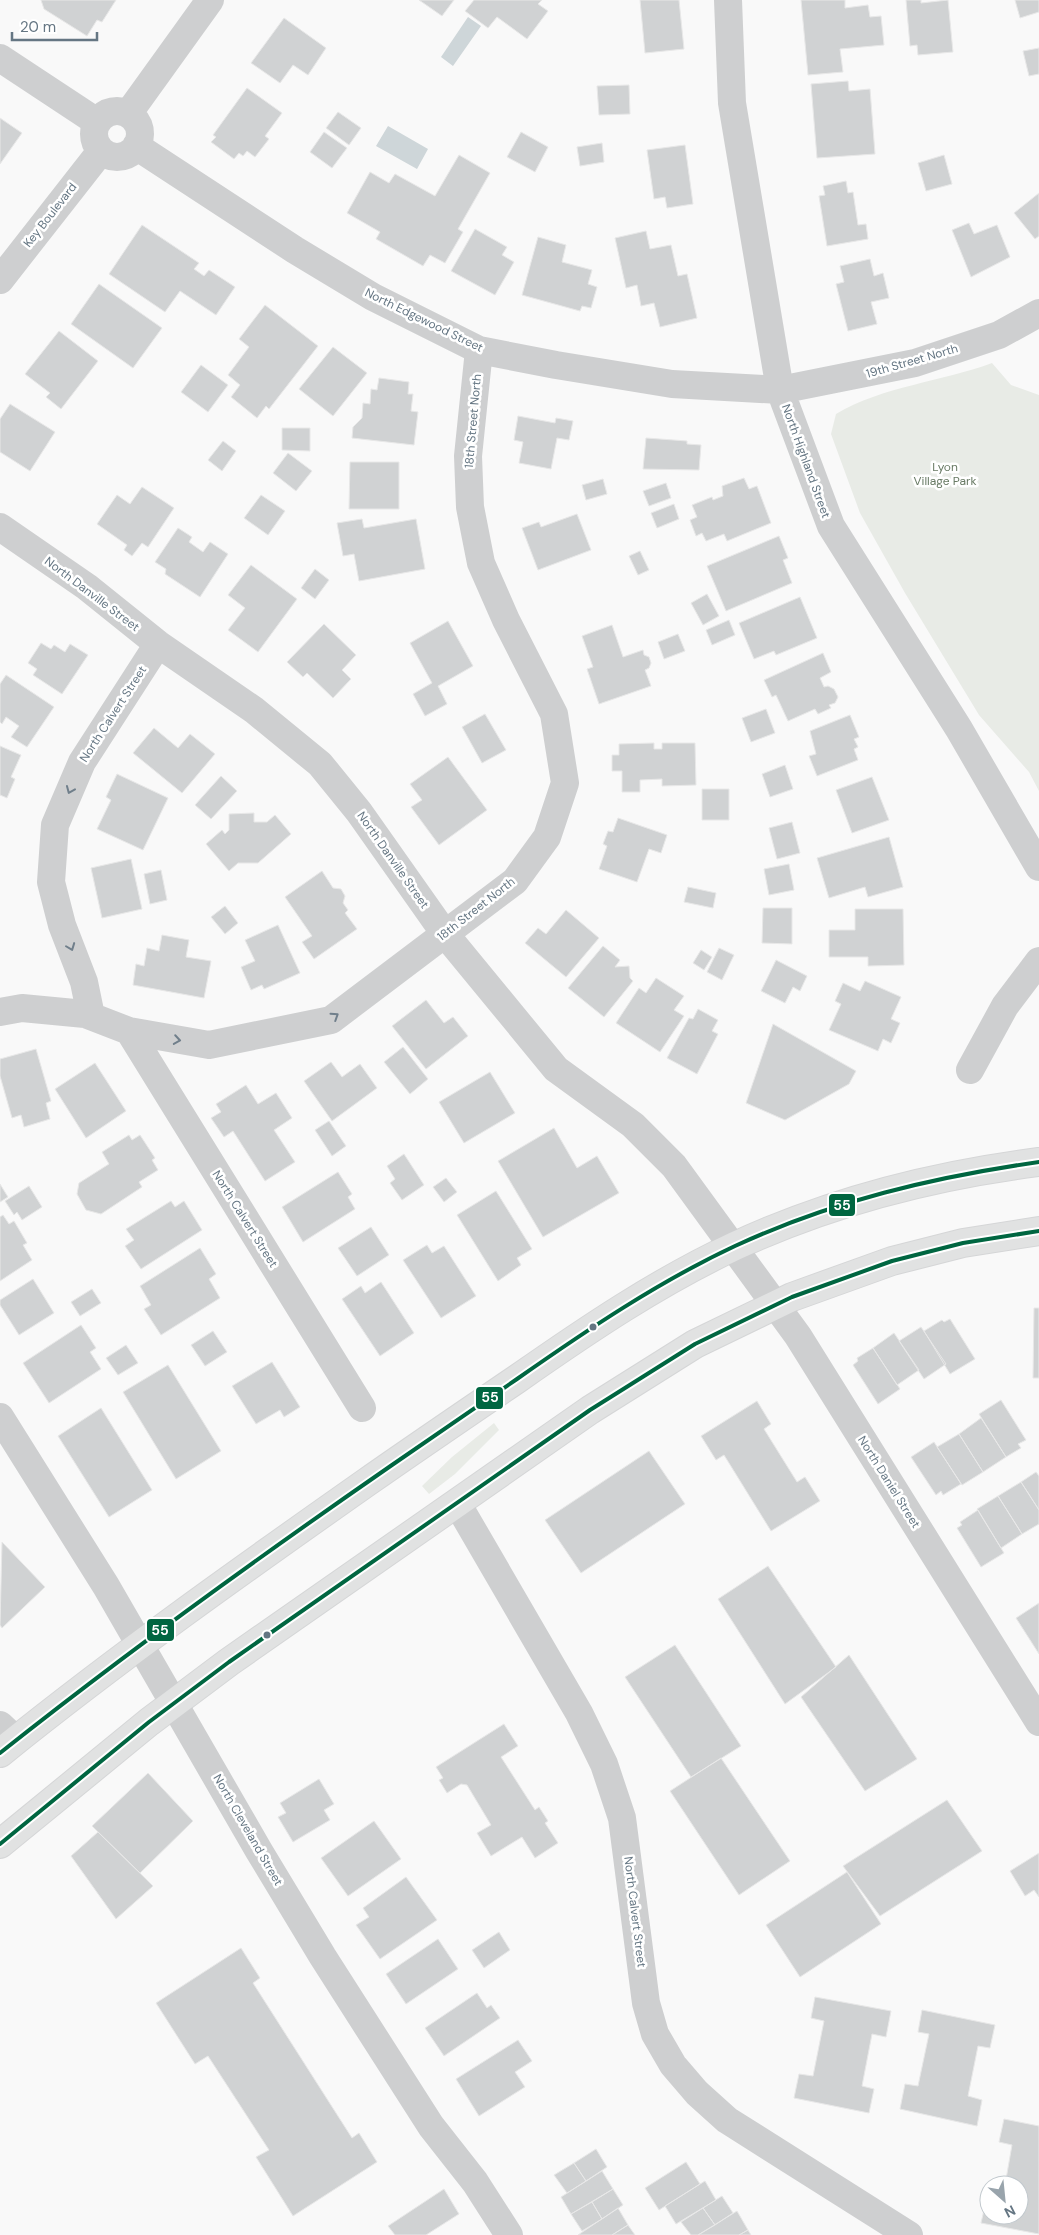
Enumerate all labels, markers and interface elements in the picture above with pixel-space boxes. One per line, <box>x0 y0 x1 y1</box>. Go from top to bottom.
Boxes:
scale bar <box>12 10 98 42</box>
text: 20 m <box>20 17 56 37</box>
street label: Key Boulevard <box>20 179 80 251</box>
street label: North Edgewood Street <box>362 284 486 356</box>
street label: 19th Street North <box>864 340 960 382</box>
street label: 18th Street North <box>461 373 485 469</box>
street label: North Highland Street <box>778 402 834 520</box>
park label: Lyon Village Park <box>914 459 976 489</box>
street label: North Danville Street <box>41 553 143 635</box>
street label: North Calvert Street <box>76 663 150 765</box>
one-way arrow <box>65 786 75 794</box>
street label: North Danville Street <box>354 808 433 912</box>
street label: 18th Street North <box>434 874 518 944</box>
one-way arrow <box>64 942 75 951</box>
one-way arrow <box>329 1013 339 1022</box>
one-way arrow <box>173 1034 181 1044</box>
street label: North Calvert Street <box>209 1167 282 1271</box>
line badge: 55 <box>828 1193 856 1217</box>
text: 55 <box>833 1196 851 1214</box>
unlabelled marker <box>588 1322 598 1332</box>
line badge: 55 <box>475 1386 504 1410</box>
text: 55 <box>481 1388 499 1406</box>
street label: North Daniel Street <box>854 1433 924 1531</box>
line badge: 55 <box>146 1618 175 1642</box>
text: 55 <box>151 1621 169 1639</box>
unlabelled marker <box>262 1630 272 1640</box>
street label: North Cleveland Street <box>210 1771 287 1889</box>
street label: North Calvert Street <box>620 1856 650 1969</box>
north arrow <box>979 2175 1029 2225</box>
text: N <box>1001 2201 1019 2222</box>

